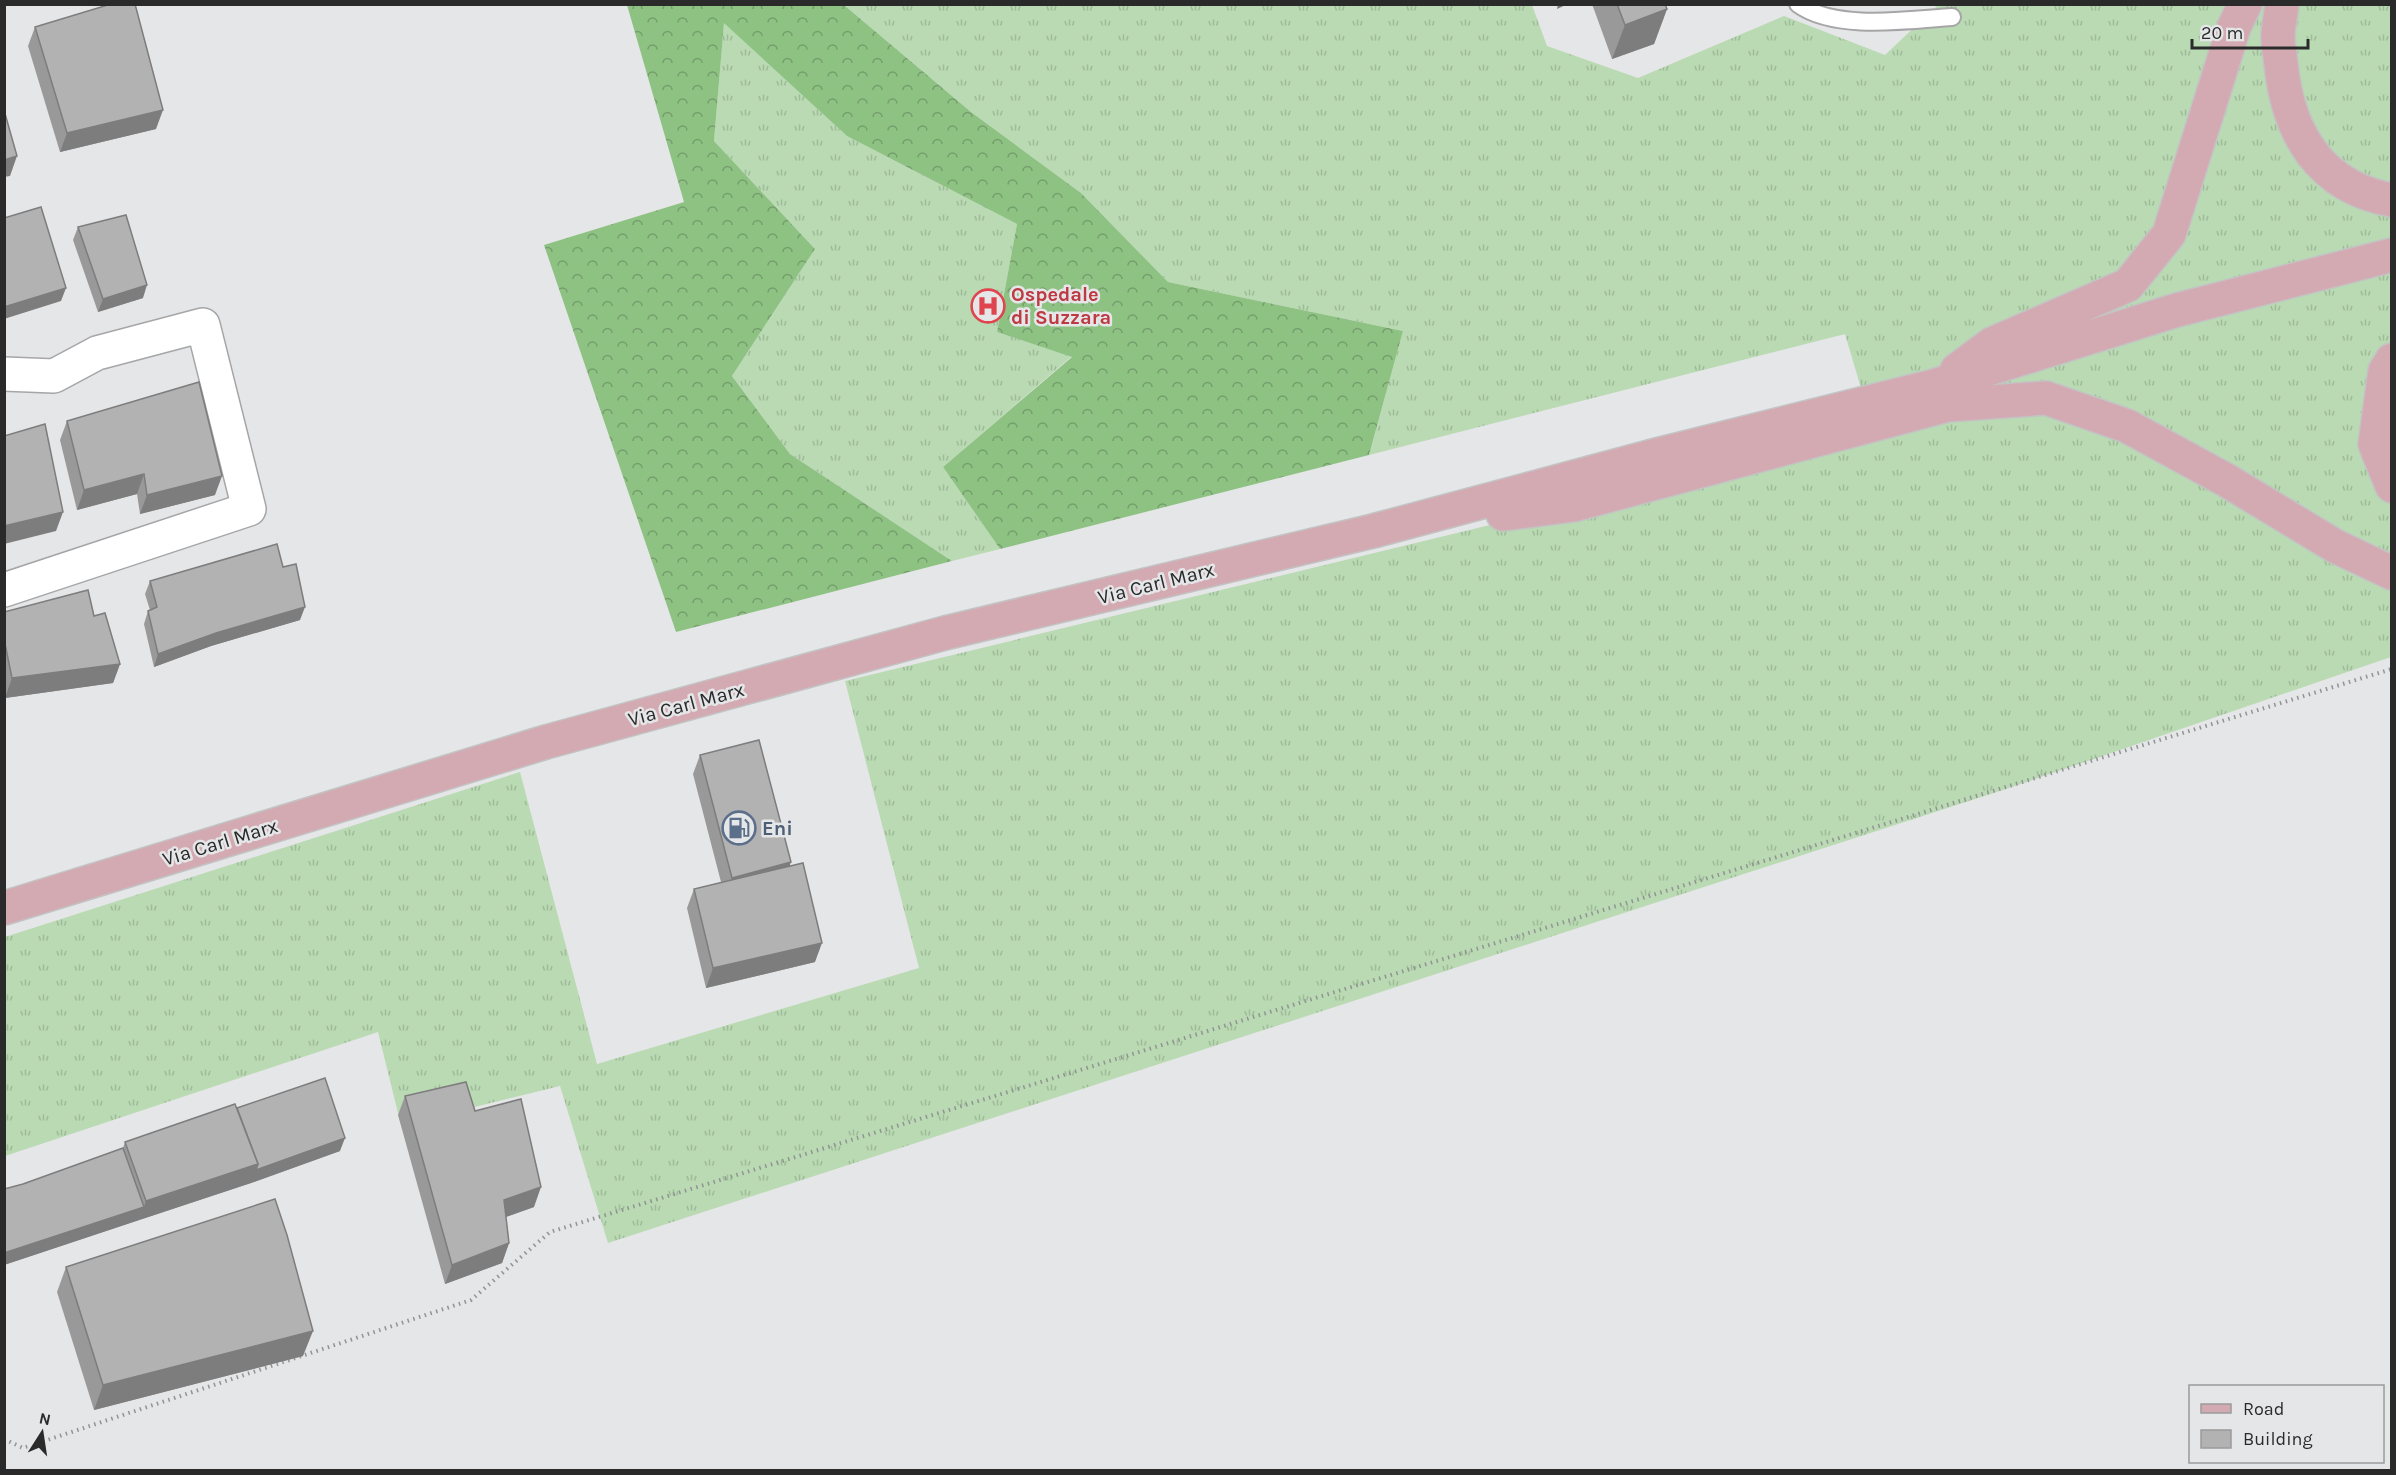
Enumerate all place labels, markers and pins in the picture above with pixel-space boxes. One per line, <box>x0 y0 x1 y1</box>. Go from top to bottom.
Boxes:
place label: Ospedale di Suzzara <box>1011 283 1111 329</box>
hospital icon: Ospedale di Suzzara <box>970 288 1006 324</box>
fuel station icon: Eni <box>721 810 757 846</box>
place label: Eni <box>762 817 793 840</box>

